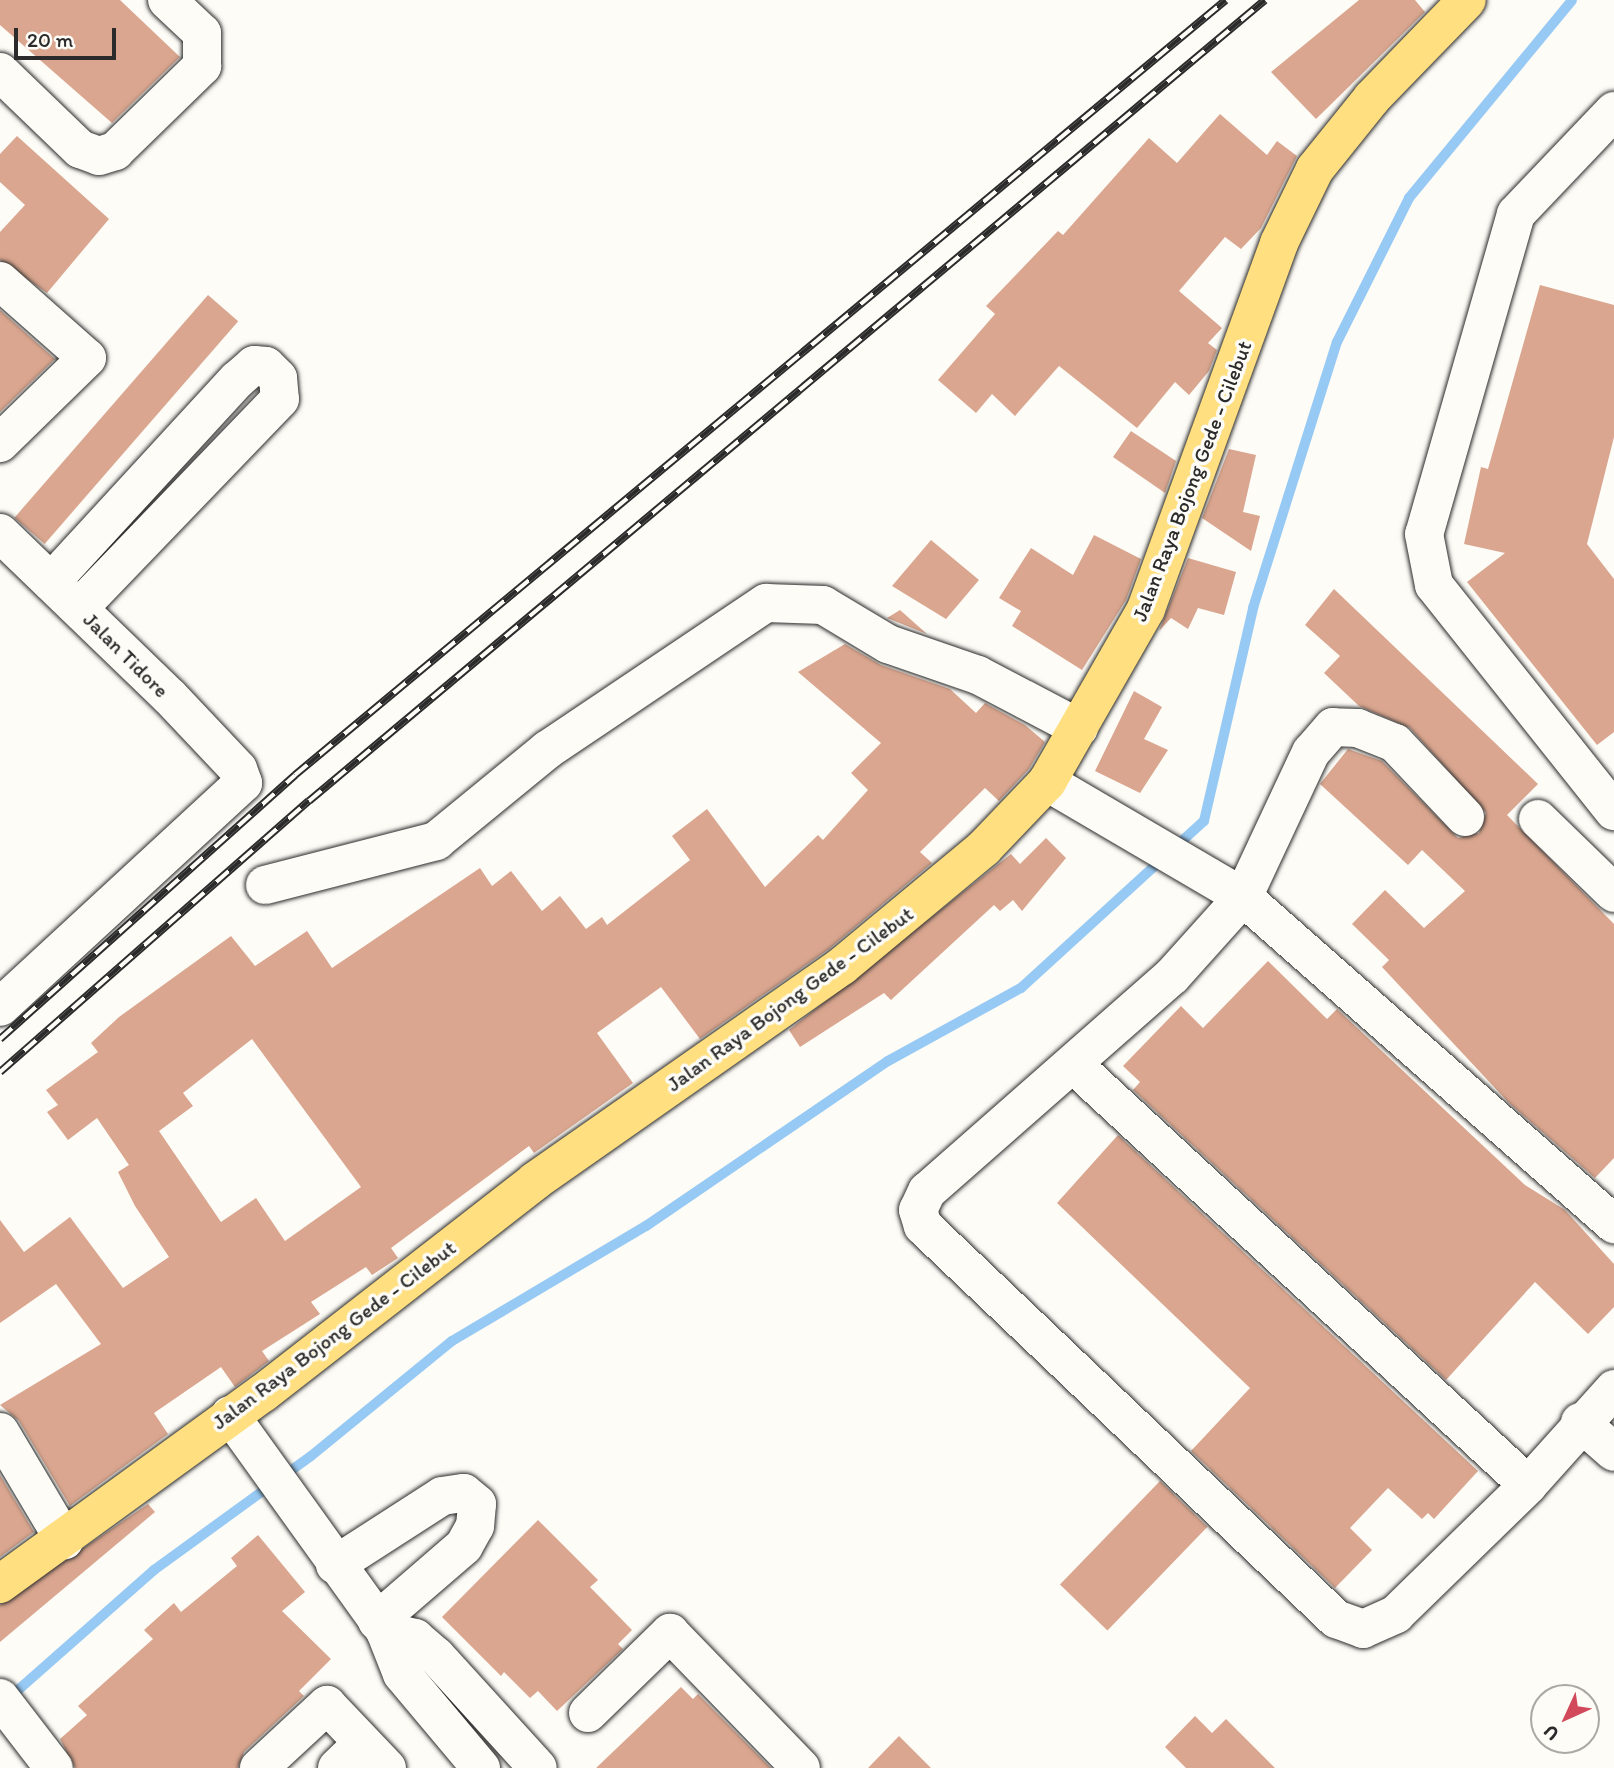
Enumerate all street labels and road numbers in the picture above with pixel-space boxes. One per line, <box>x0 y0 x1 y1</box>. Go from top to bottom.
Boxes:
street label: Jalan Raya Bojong Gede - Cilebut <box>1127 338 1257 624</box>
street label: Jalan Tidore <box>78 607 174 703</box>
street label: Jalan Raya Bojong Gede - Cilebut <box>662 901 918 1097</box>
street label: Jalan Raya Bojong Gede - Cilebut <box>208 1235 460 1435</box>

